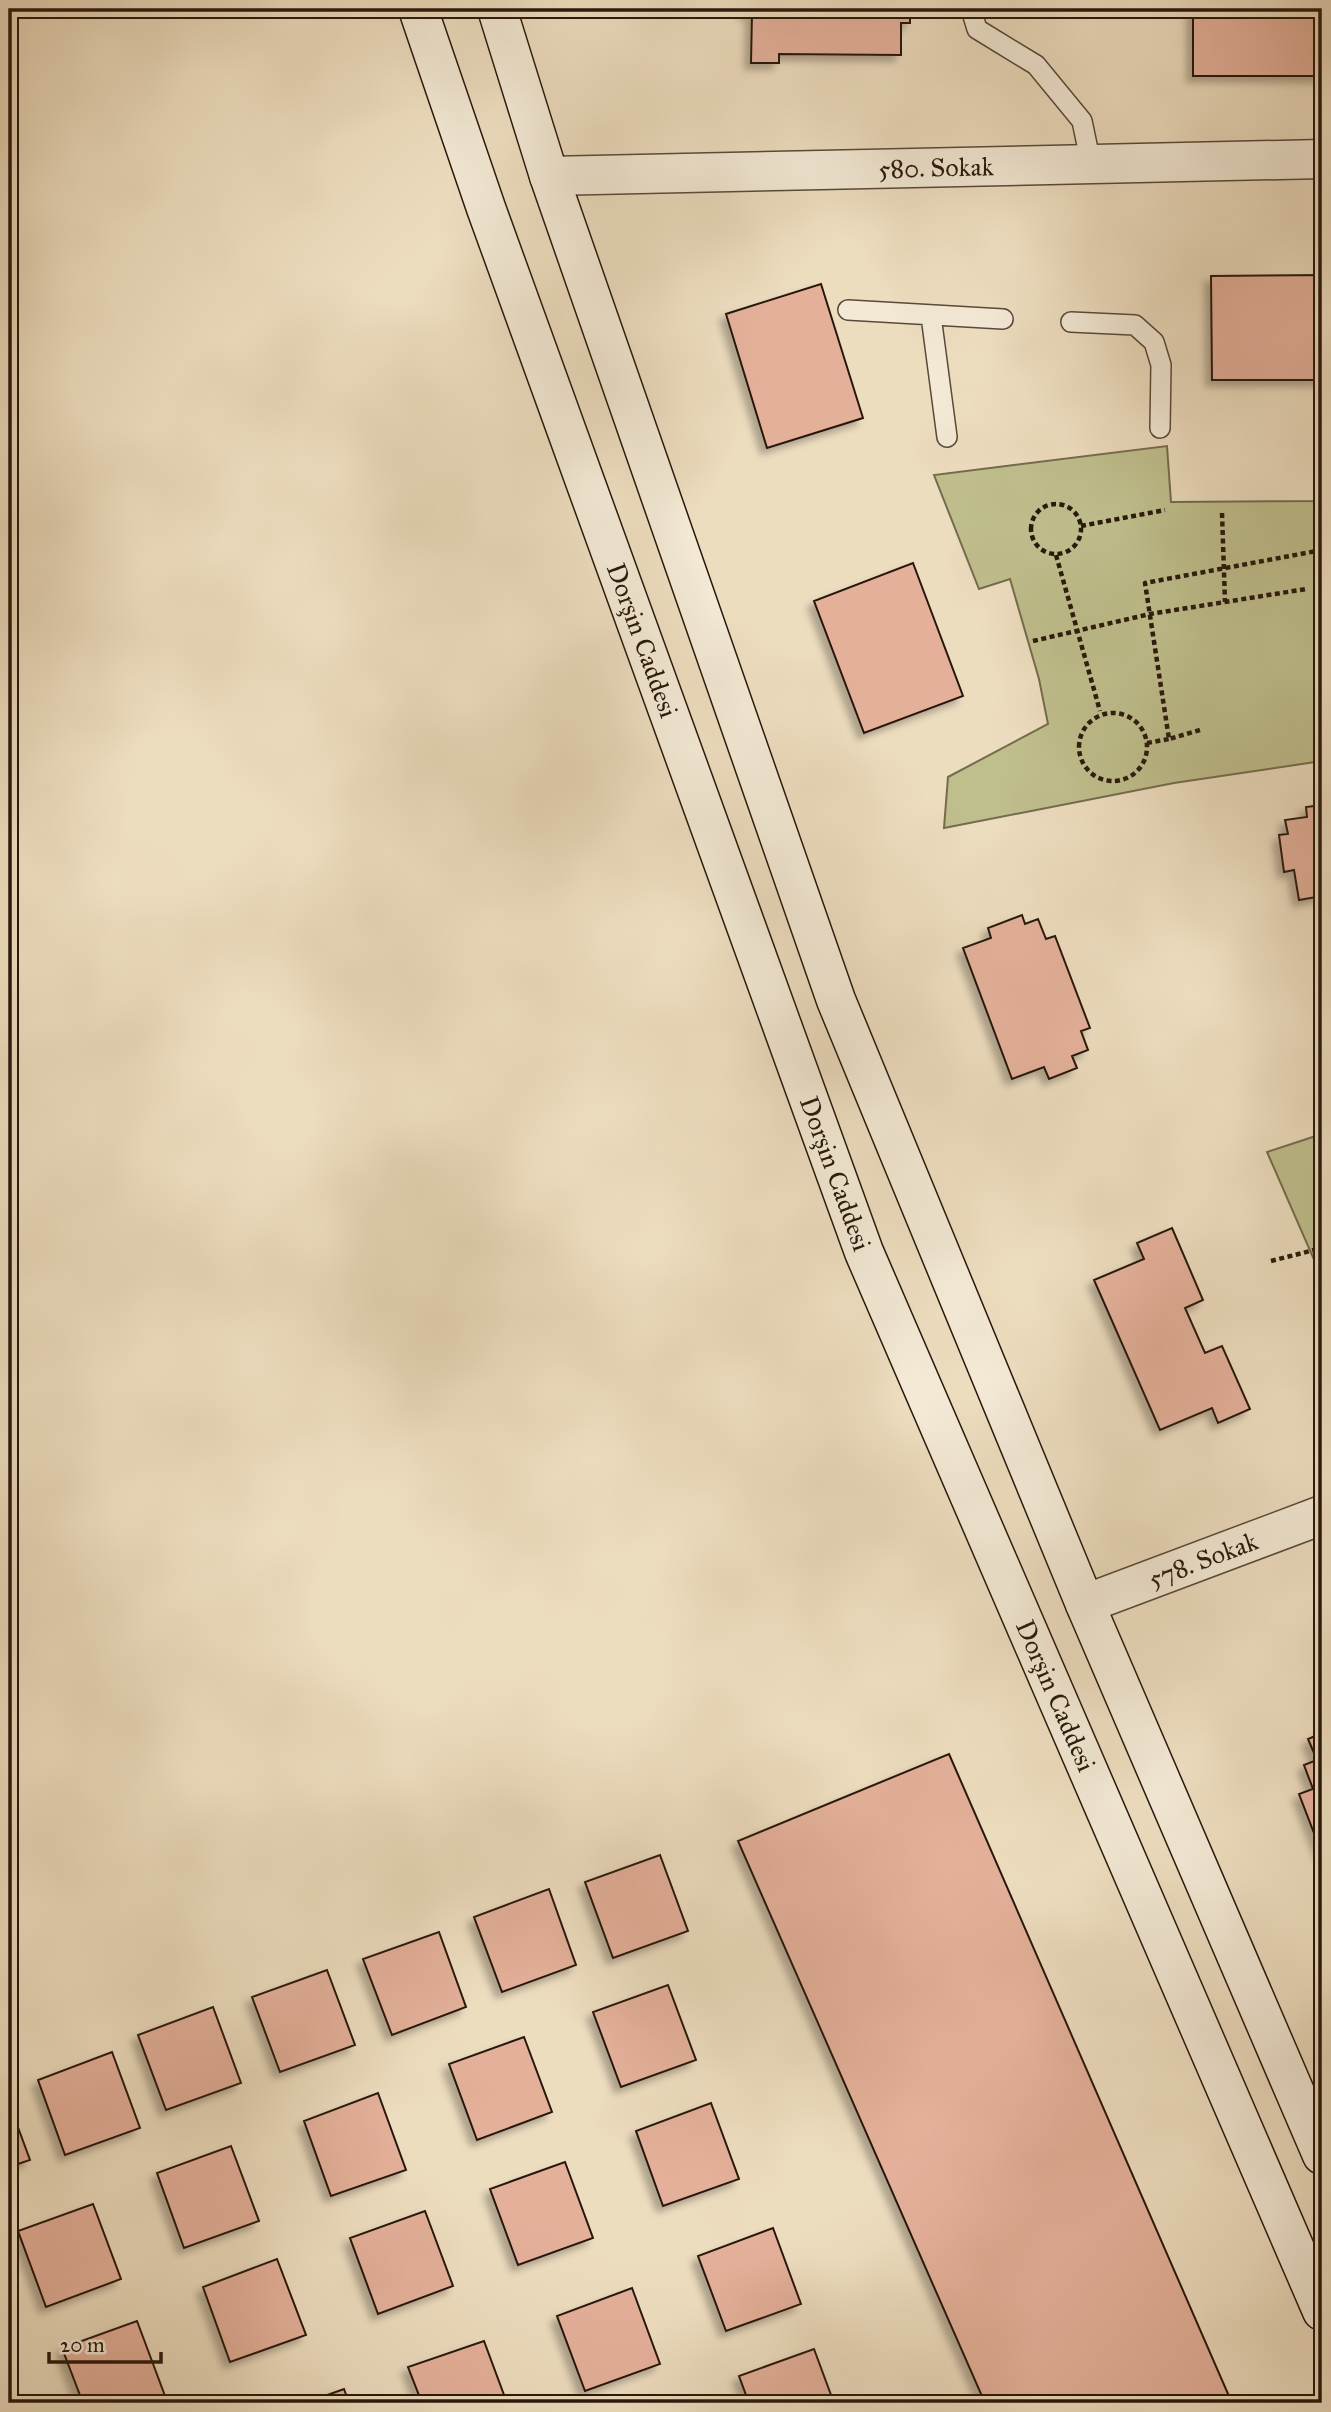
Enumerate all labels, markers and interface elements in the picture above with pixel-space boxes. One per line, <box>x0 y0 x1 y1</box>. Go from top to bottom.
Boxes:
street label: 580. Sokak <box>878 150 995 185</box>
street label: Dorşin Caddesi <box>600 559 685 722</box>
street label: Dorşin Caddesi <box>793 1092 878 1255</box>
street label: 578. Sokak <box>1144 1524 1263 1595</box>
street label: Dorşin Caddesi <box>1009 1615 1103 1776</box>
scale bar <box>49 2321 161 2365</box>
text: 20 m <box>60 2332 105 2358</box>

